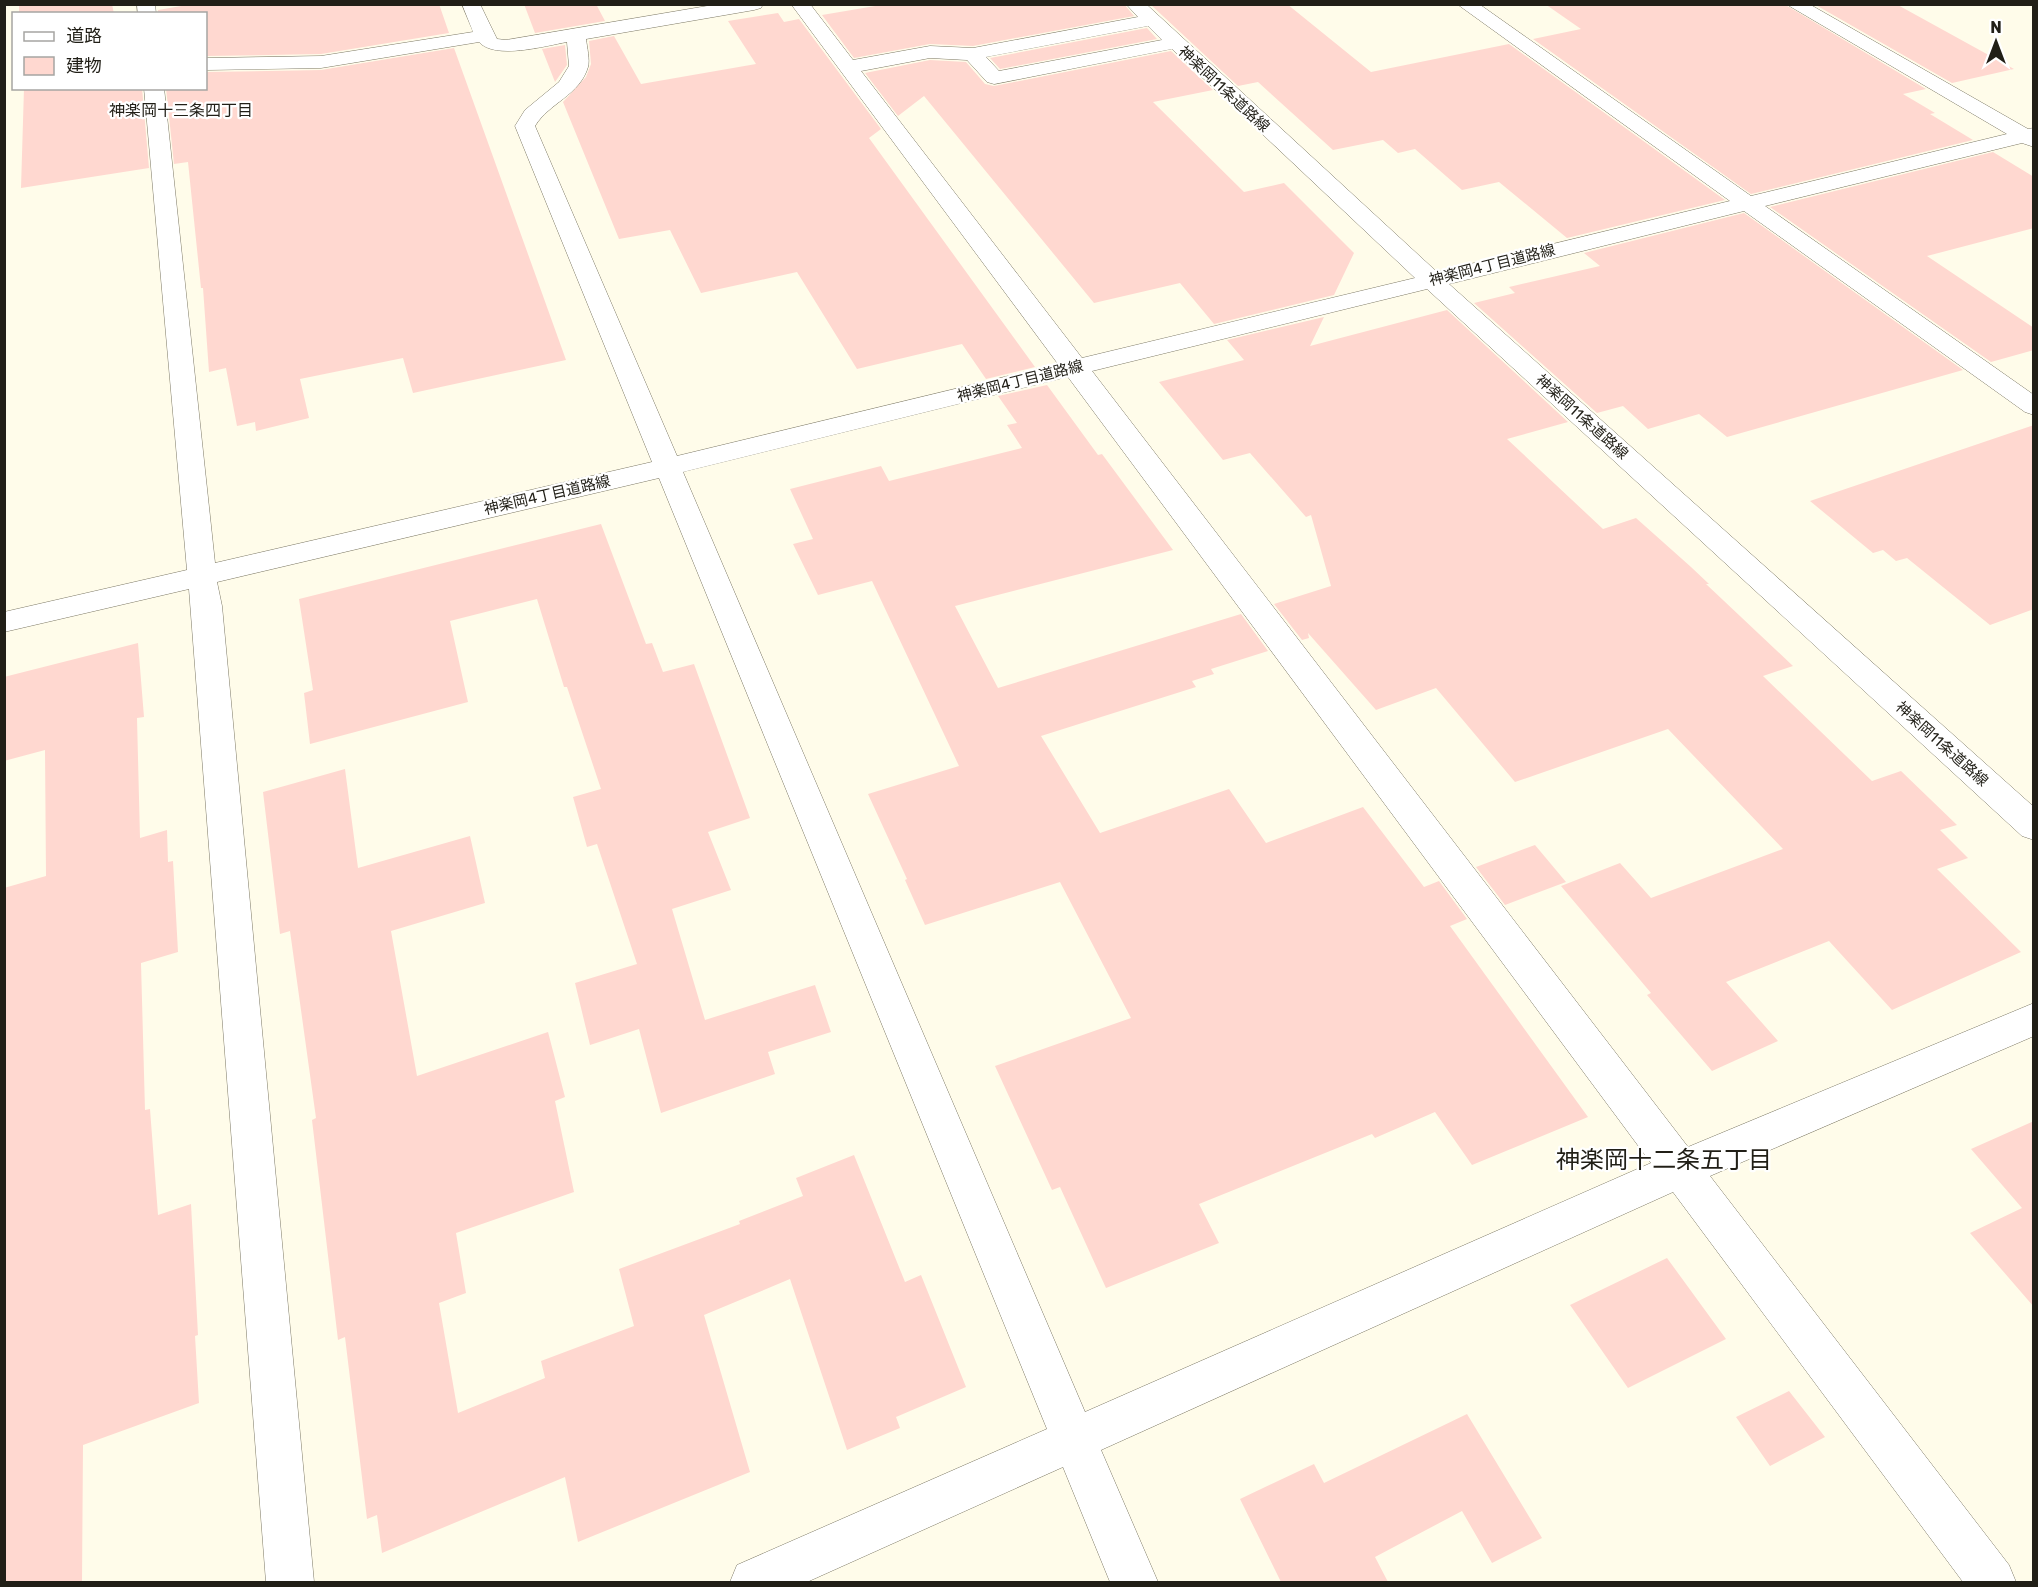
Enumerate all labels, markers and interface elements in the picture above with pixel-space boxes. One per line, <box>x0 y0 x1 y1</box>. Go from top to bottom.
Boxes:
legend <box>12 12 207 90</box>
north arrow <box>1966 12 2026 72</box>
text: N <box>1990 18 2002 37</box>
text: 道路 <box>66 25 102 47</box>
street label: 神楽岡11条道路線 <box>1175 42 1273 136</box>
text: 建物 <box>66 55 102 77</box>
district label: 神楽岡十三条四丁目 <box>109 101 253 120</box>
street label: 神楽岡4丁目道路線 <box>1427 241 1557 289</box>
street label: 神楽岡4丁目道路線 <box>955 357 1085 405</box>
street label: 神楽岡11条道路線 <box>1532 371 1632 463</box>
street label: 神楽岡4丁目道路線 <box>482 472 612 518</box>
street label: 神楽岡11条道路線 <box>1892 698 1992 790</box>
district label: 神楽岡十二条五丁目 <box>1556 1146 1772 1174</box>

